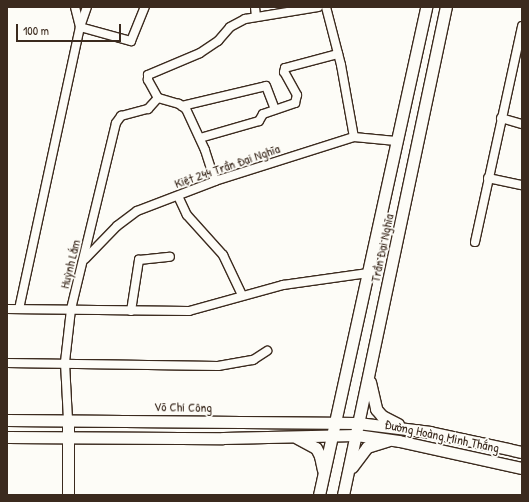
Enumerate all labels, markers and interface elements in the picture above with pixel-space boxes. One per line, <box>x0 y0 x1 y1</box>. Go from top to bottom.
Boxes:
scale bar <box>18 16 123 42</box>
text: 100 m <box>23 22 49 39</box>
street label: Kiệt 244 Trần Đại Nghĩa <box>172 141 282 191</box>
street label: Trần Đại Nghĩa <box>367 212 397 284</box>
street label: Huỳnh Lắm <box>56 238 84 290</box>
street label: Võ Chí Công <box>154 399 212 415</box>
street label: Đường Hoàng Minh Thắng <box>383 416 501 456</box>

